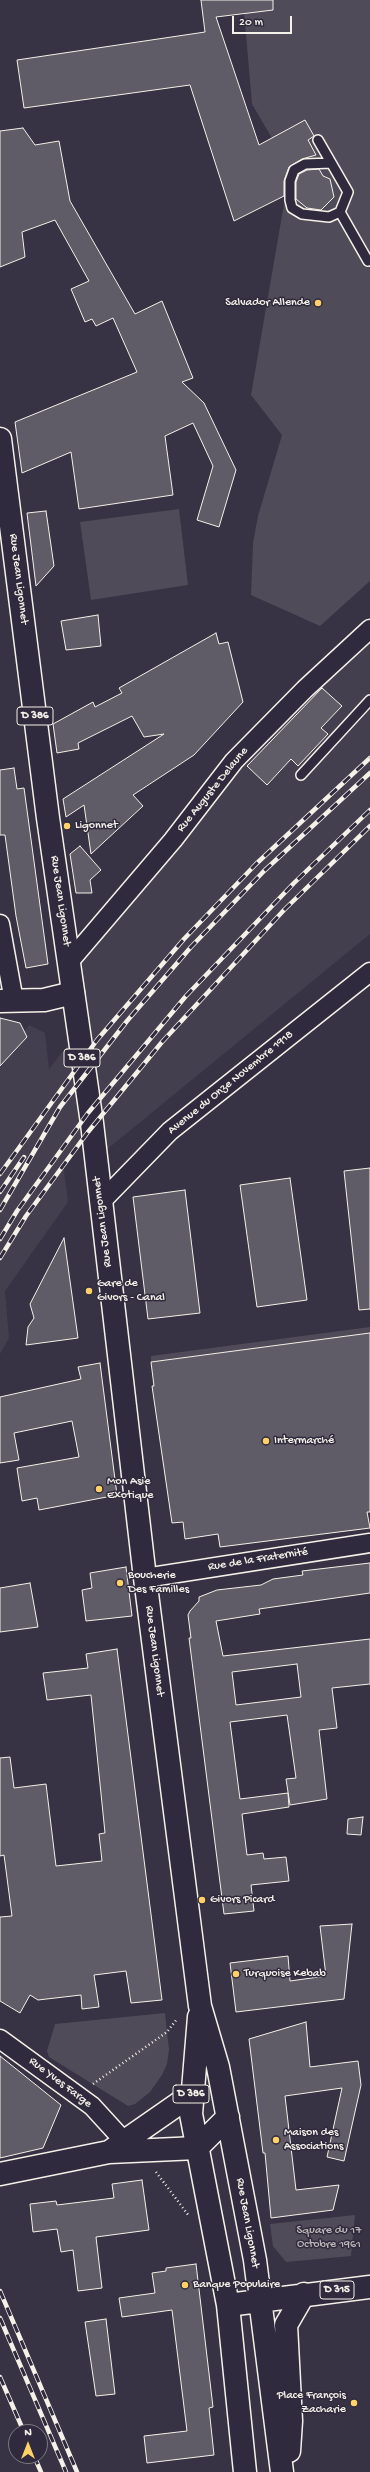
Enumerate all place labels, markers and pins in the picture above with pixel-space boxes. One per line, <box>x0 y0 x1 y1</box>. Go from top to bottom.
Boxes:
place label: Salvador Allende <box>225 296 310 310</box>
marker: Salvador Allende <box>313 298 323 308</box>
place label: Ligonnet <box>75 819 118 833</box>
marker: Ligonnet <box>62 821 72 831</box>
place label: Gare de Givors - Canal <box>97 1277 165 1305</box>
marker: Gare de Givors - Canal <box>84 1286 94 1296</box>
place label: Intermarché <box>274 1434 334 1448</box>
marker: Intermarché <box>261 1436 271 1446</box>
place label: Mon Asie Exotique <box>107 1475 154 1503</box>
marker: Mon Asie Exotique <box>94 1484 104 1494</box>
place label: Boucherie Des Familles <box>128 1569 189 1597</box>
marker: Boucherie Des Familles <box>115 1578 125 1588</box>
place label: Givors Picard <box>210 1893 274 1907</box>
marker: Givors Picard <box>197 1895 207 1905</box>
place label: Turquoise Kebab <box>244 1967 326 1981</box>
marker: Turquoise Kebab <box>231 1969 241 1979</box>
place label: Maison des Associations <box>284 2126 343 2154</box>
marker: Maison des Associations <box>271 2135 281 2145</box>
place label: Banque Populaire <box>193 2278 280 2292</box>
marker: Banque Populaire <box>180 2280 190 2290</box>
place label: Place François Zacharie <box>277 2389 346 2417</box>
marker: Place François Zacharie <box>349 2398 359 2408</box>

